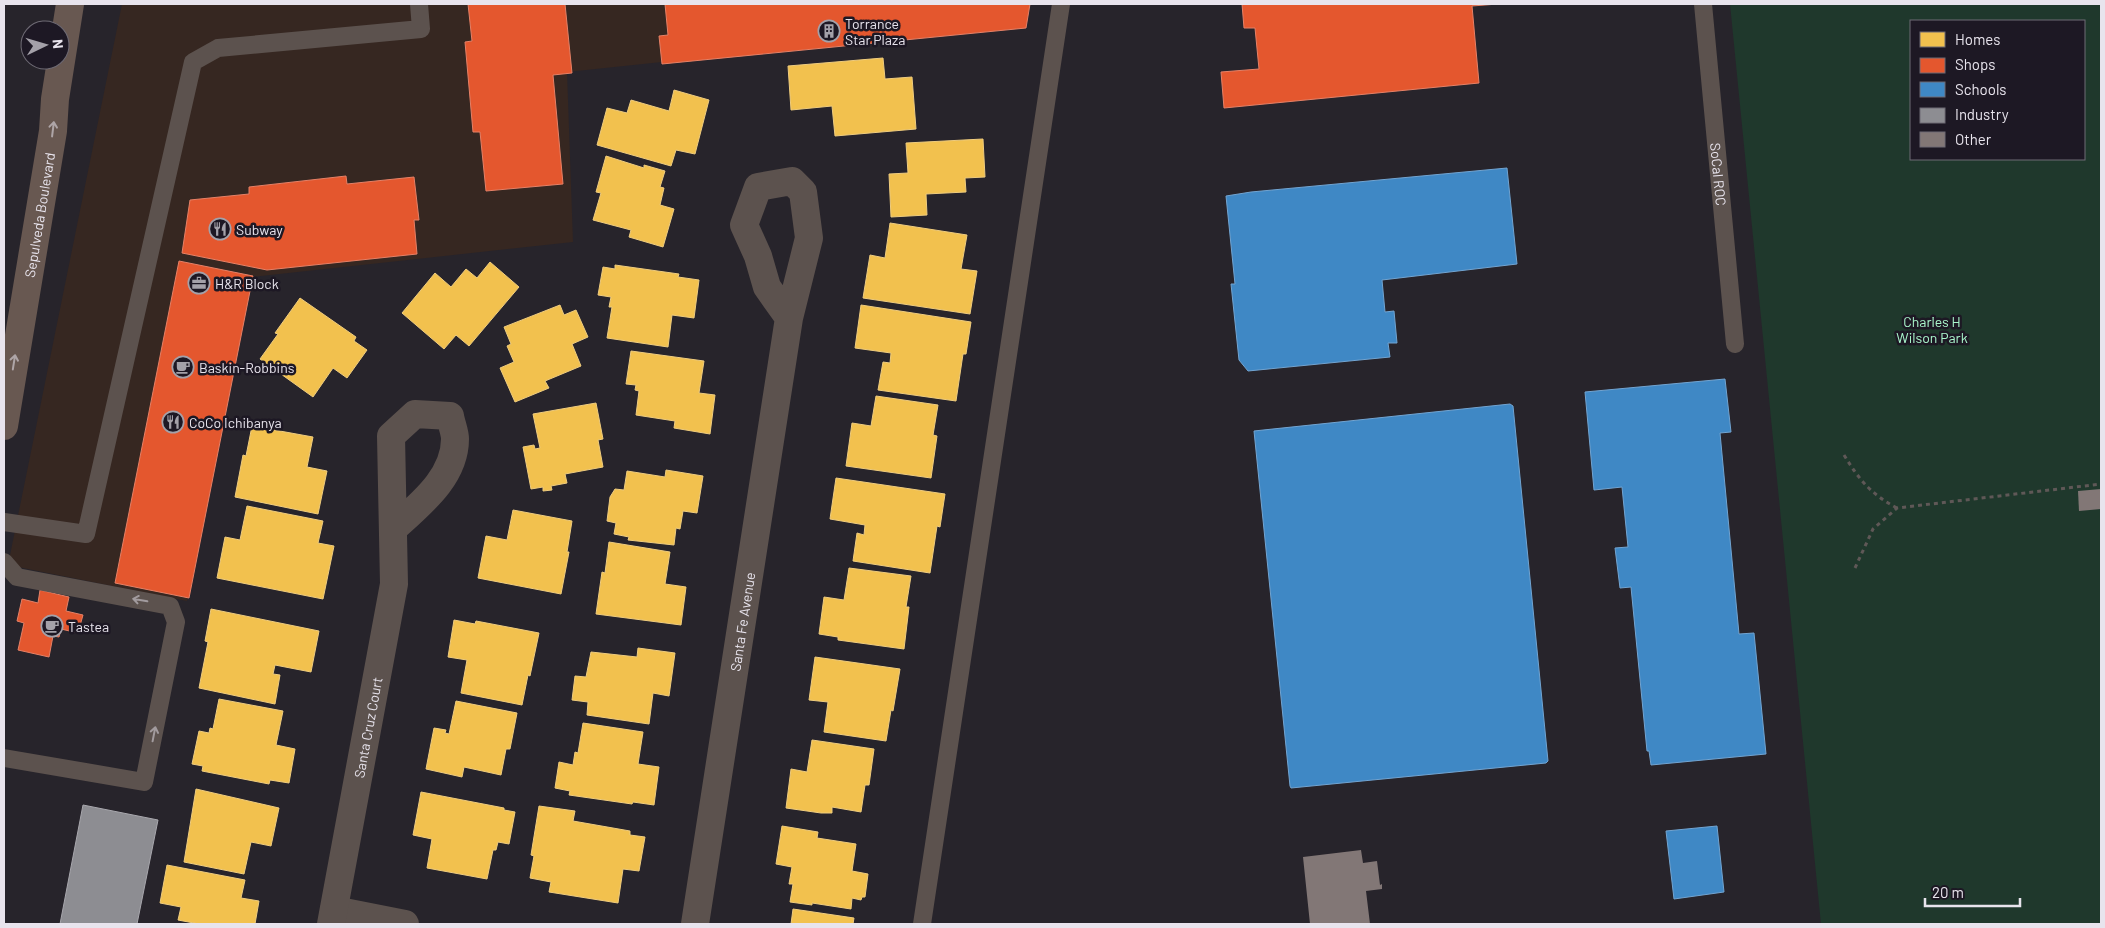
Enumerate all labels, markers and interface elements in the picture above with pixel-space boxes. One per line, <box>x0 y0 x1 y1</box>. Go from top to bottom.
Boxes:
place label: Torrance Star Plaza <box>845 15 905 48</box>
building icon: Torrance Star Plaza <box>817 19 841 43</box>
north arrow <box>20 20 70 70</box>
legend <box>1910 20 2085 160</box>
text: Homes <box>1955 30 2000 48</box>
text: N <box>50 38 67 49</box>
text: Shops <box>1955 55 1995 73</box>
text: Schools <box>1955 80 2007 98</box>
text: Industry <box>1955 105 2009 123</box>
one-way arrow <box>48 122 58 138</box>
text: Other <box>1955 130 1992 148</box>
street label: SoCal ROC <box>1708 142 1730 207</box>
street label: Sepulveda Boulevard <box>20 151 58 279</box>
restaurant icon: Subway <box>208 217 232 241</box>
place label: Subway <box>236 221 283 238</box>
office icon: H&R Block <box>187 271 211 295</box>
place label: H&R Block <box>215 275 279 292</box>
park label: Charles H Wilson Park <box>1896 313 1968 346</box>
one-way arrow <box>10 354 20 370</box>
cafe icon: Baskin-Robbins <box>171 355 195 379</box>
place label: Baskin-Robbins <box>199 359 295 376</box>
restaurant icon: CoCo Ichibanya <box>161 410 185 434</box>
place label: CoCo Ichibanya <box>189 414 282 431</box>
street label: Santa Fe Avenue <box>726 571 758 672</box>
one-way arrow <box>132 595 148 605</box>
cafe icon: Tastea <box>40 614 64 638</box>
place label: Tastea <box>68 618 109 635</box>
street label: Santa Cruz Court <box>350 676 385 779</box>
one-way arrow <box>150 727 159 743</box>
scale bar <box>1925 876 2020 908</box>
text: 20 m <box>1932 883 1964 901</box>

